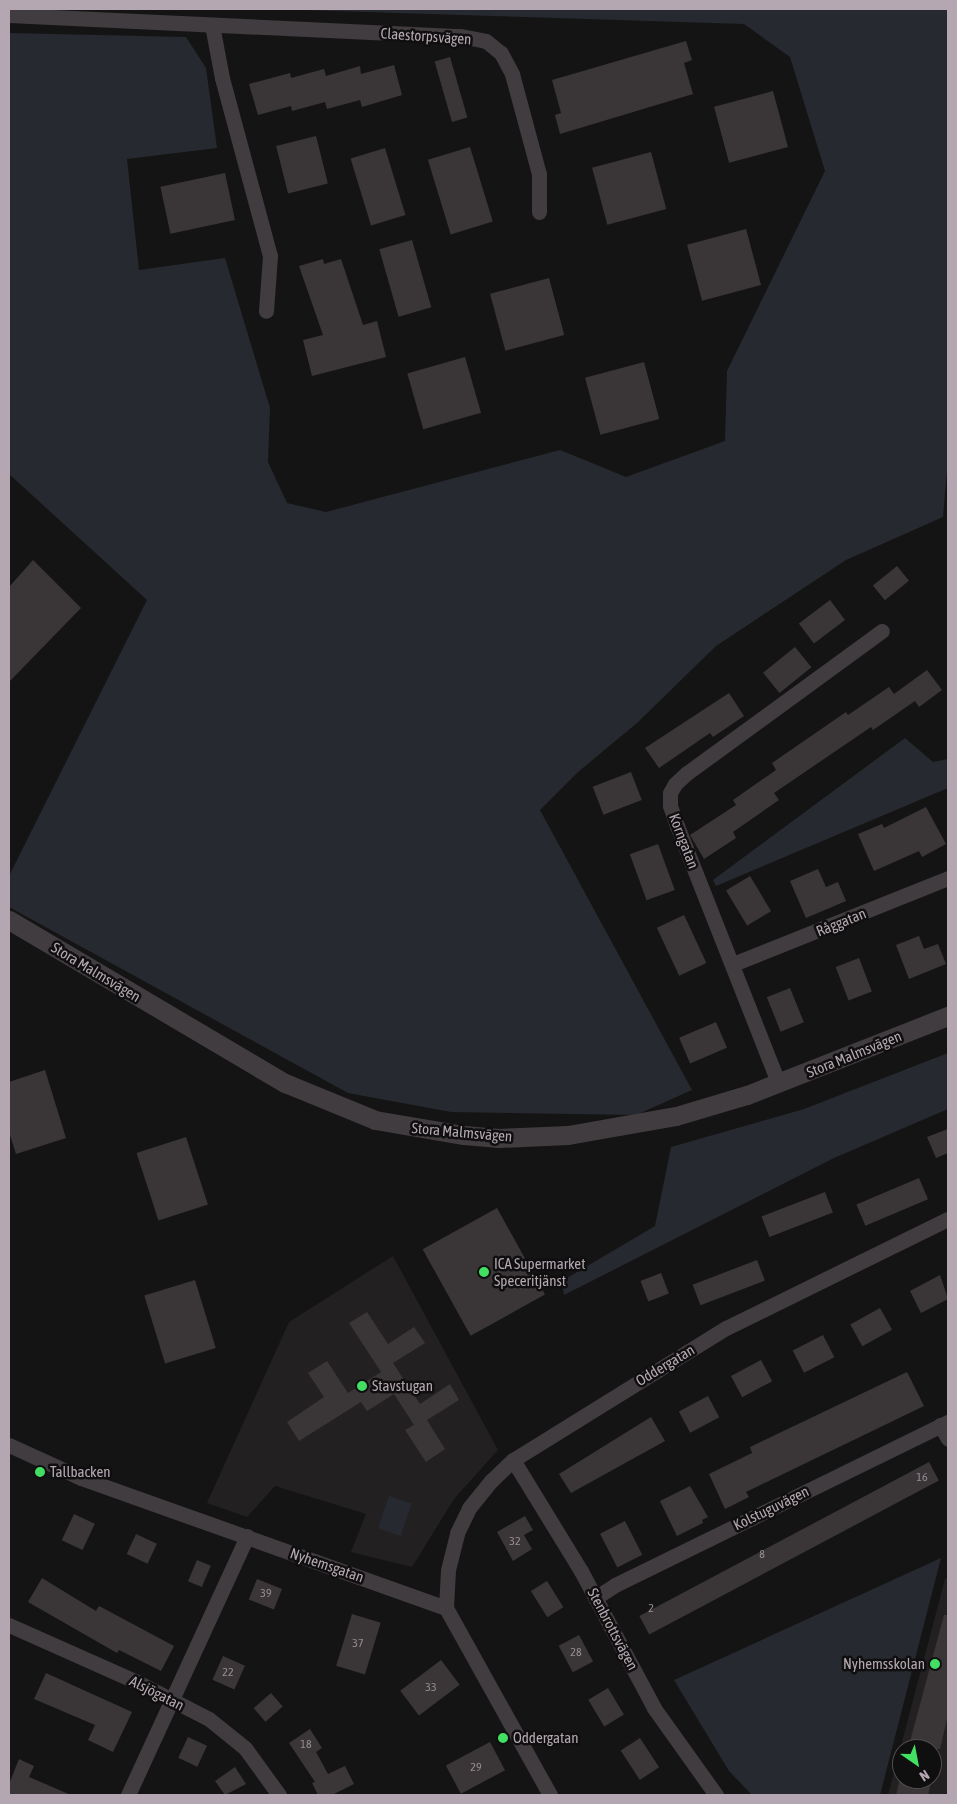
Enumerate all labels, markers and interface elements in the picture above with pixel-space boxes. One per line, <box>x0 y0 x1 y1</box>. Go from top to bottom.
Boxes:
street label: Claestorpsvägen <box>380 24 472 48</box>
street label: Korngatan <box>665 811 703 871</box>
street label: Råggatan <box>813 904 869 940</box>
street label: Stora Malmsvägen <box>48 938 144 1006</box>
street label: Stora Malmsvägen <box>804 1027 904 1081</box>
street label: Stora Malmsvägen <box>411 1119 513 1145</box>
place label: ICA Supermarket Speceritjänst <box>494 1254 585 1289</box>
marker: ICA Supermarket Speceritjänst <box>478 1266 490 1278</box>
street label: Oddergatan <box>632 1340 698 1390</box>
place label: Stavstugan <box>372 1377 433 1395</box>
marker: Stavstugan <box>356 1380 368 1392</box>
place label: Tallbacken <box>50 1463 110 1481</box>
marker: Tallbacken <box>34 1466 46 1478</box>
house number: 16 <box>916 1471 928 1485</box>
street label: Kolstuguvägen <box>730 1482 812 1534</box>
house number: 32 <box>509 1535 521 1549</box>
street label: Nyhemsgatan <box>288 1544 366 1586</box>
house number: 8 <box>759 1548 765 1562</box>
street label: Stenbrottsvägen <box>584 1585 642 1673</box>
house number: 39 <box>260 1587 272 1601</box>
house number: 2 <box>648 1602 654 1616</box>
house number: 37 <box>352 1637 364 1651</box>
house number: 28 <box>570 1646 582 1660</box>
place label: Nyhemsskolan <box>843 1655 925 1673</box>
marker: Nyhemsskolan <box>929 1658 941 1670</box>
house number: 22 <box>222 1666 234 1680</box>
street label: Alsjögatan <box>127 1672 187 1714</box>
house number: 33 <box>425 1681 437 1695</box>
place label: Oddergatan <box>513 1729 578 1747</box>
marker: Oddergatan <box>497 1732 509 1744</box>
house number: 18 <box>300 1738 312 1752</box>
north arrow <box>892 1739 942 1789</box>
house number: 29 <box>470 1761 482 1775</box>
text: N <box>917 1767 932 1785</box>

